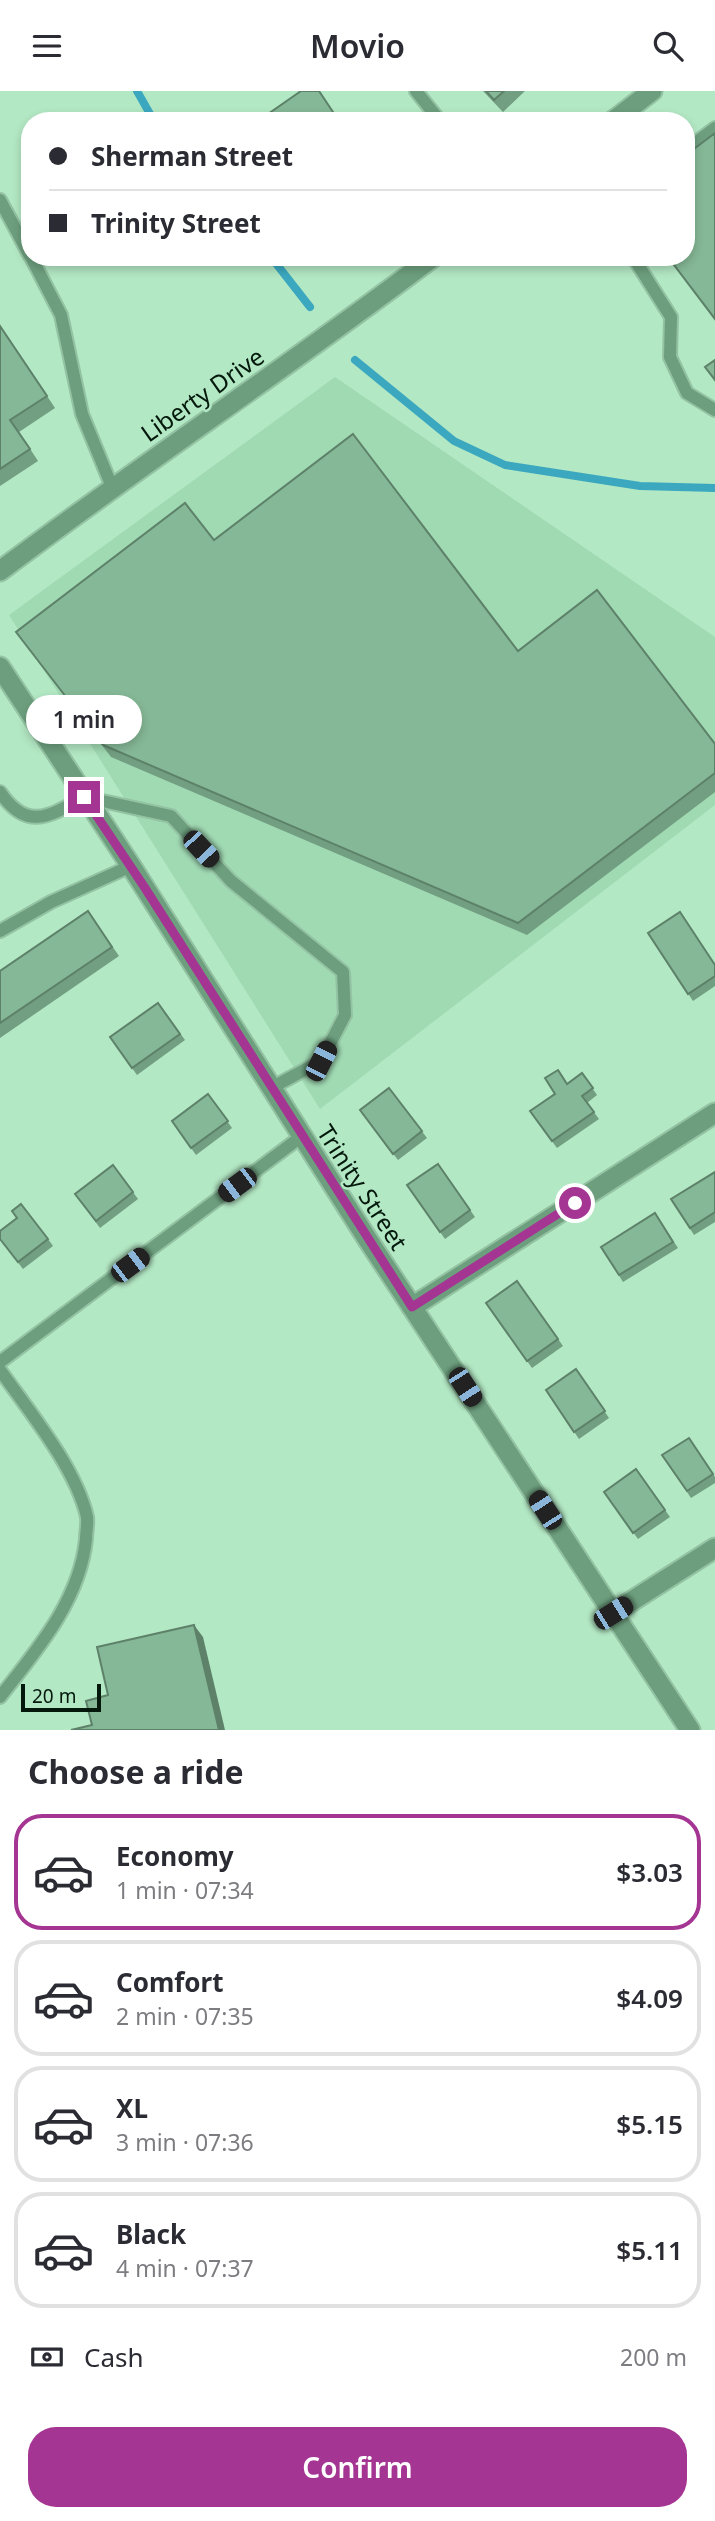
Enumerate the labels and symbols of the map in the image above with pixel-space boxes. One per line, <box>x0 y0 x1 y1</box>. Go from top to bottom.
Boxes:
street label: Liberty Drive <box>134 339 270 449</box>
callout: 1 min <box>26 695 142 745</box>
route end <box>68 781 100 813</box>
car <box>179 826 224 872</box>
car <box>303 1038 340 1084</box>
street label: Trinity Street <box>310 1118 416 1256</box>
car <box>214 1164 261 1206</box>
route start <box>559 1187 591 1219</box>
car <box>107 1244 154 1286</box>
car <box>445 1364 486 1410</box>
car <box>525 1487 566 1533</box>
car <box>590 1593 637 1633</box>
scale bar <box>21 1681 102 1713</box>

